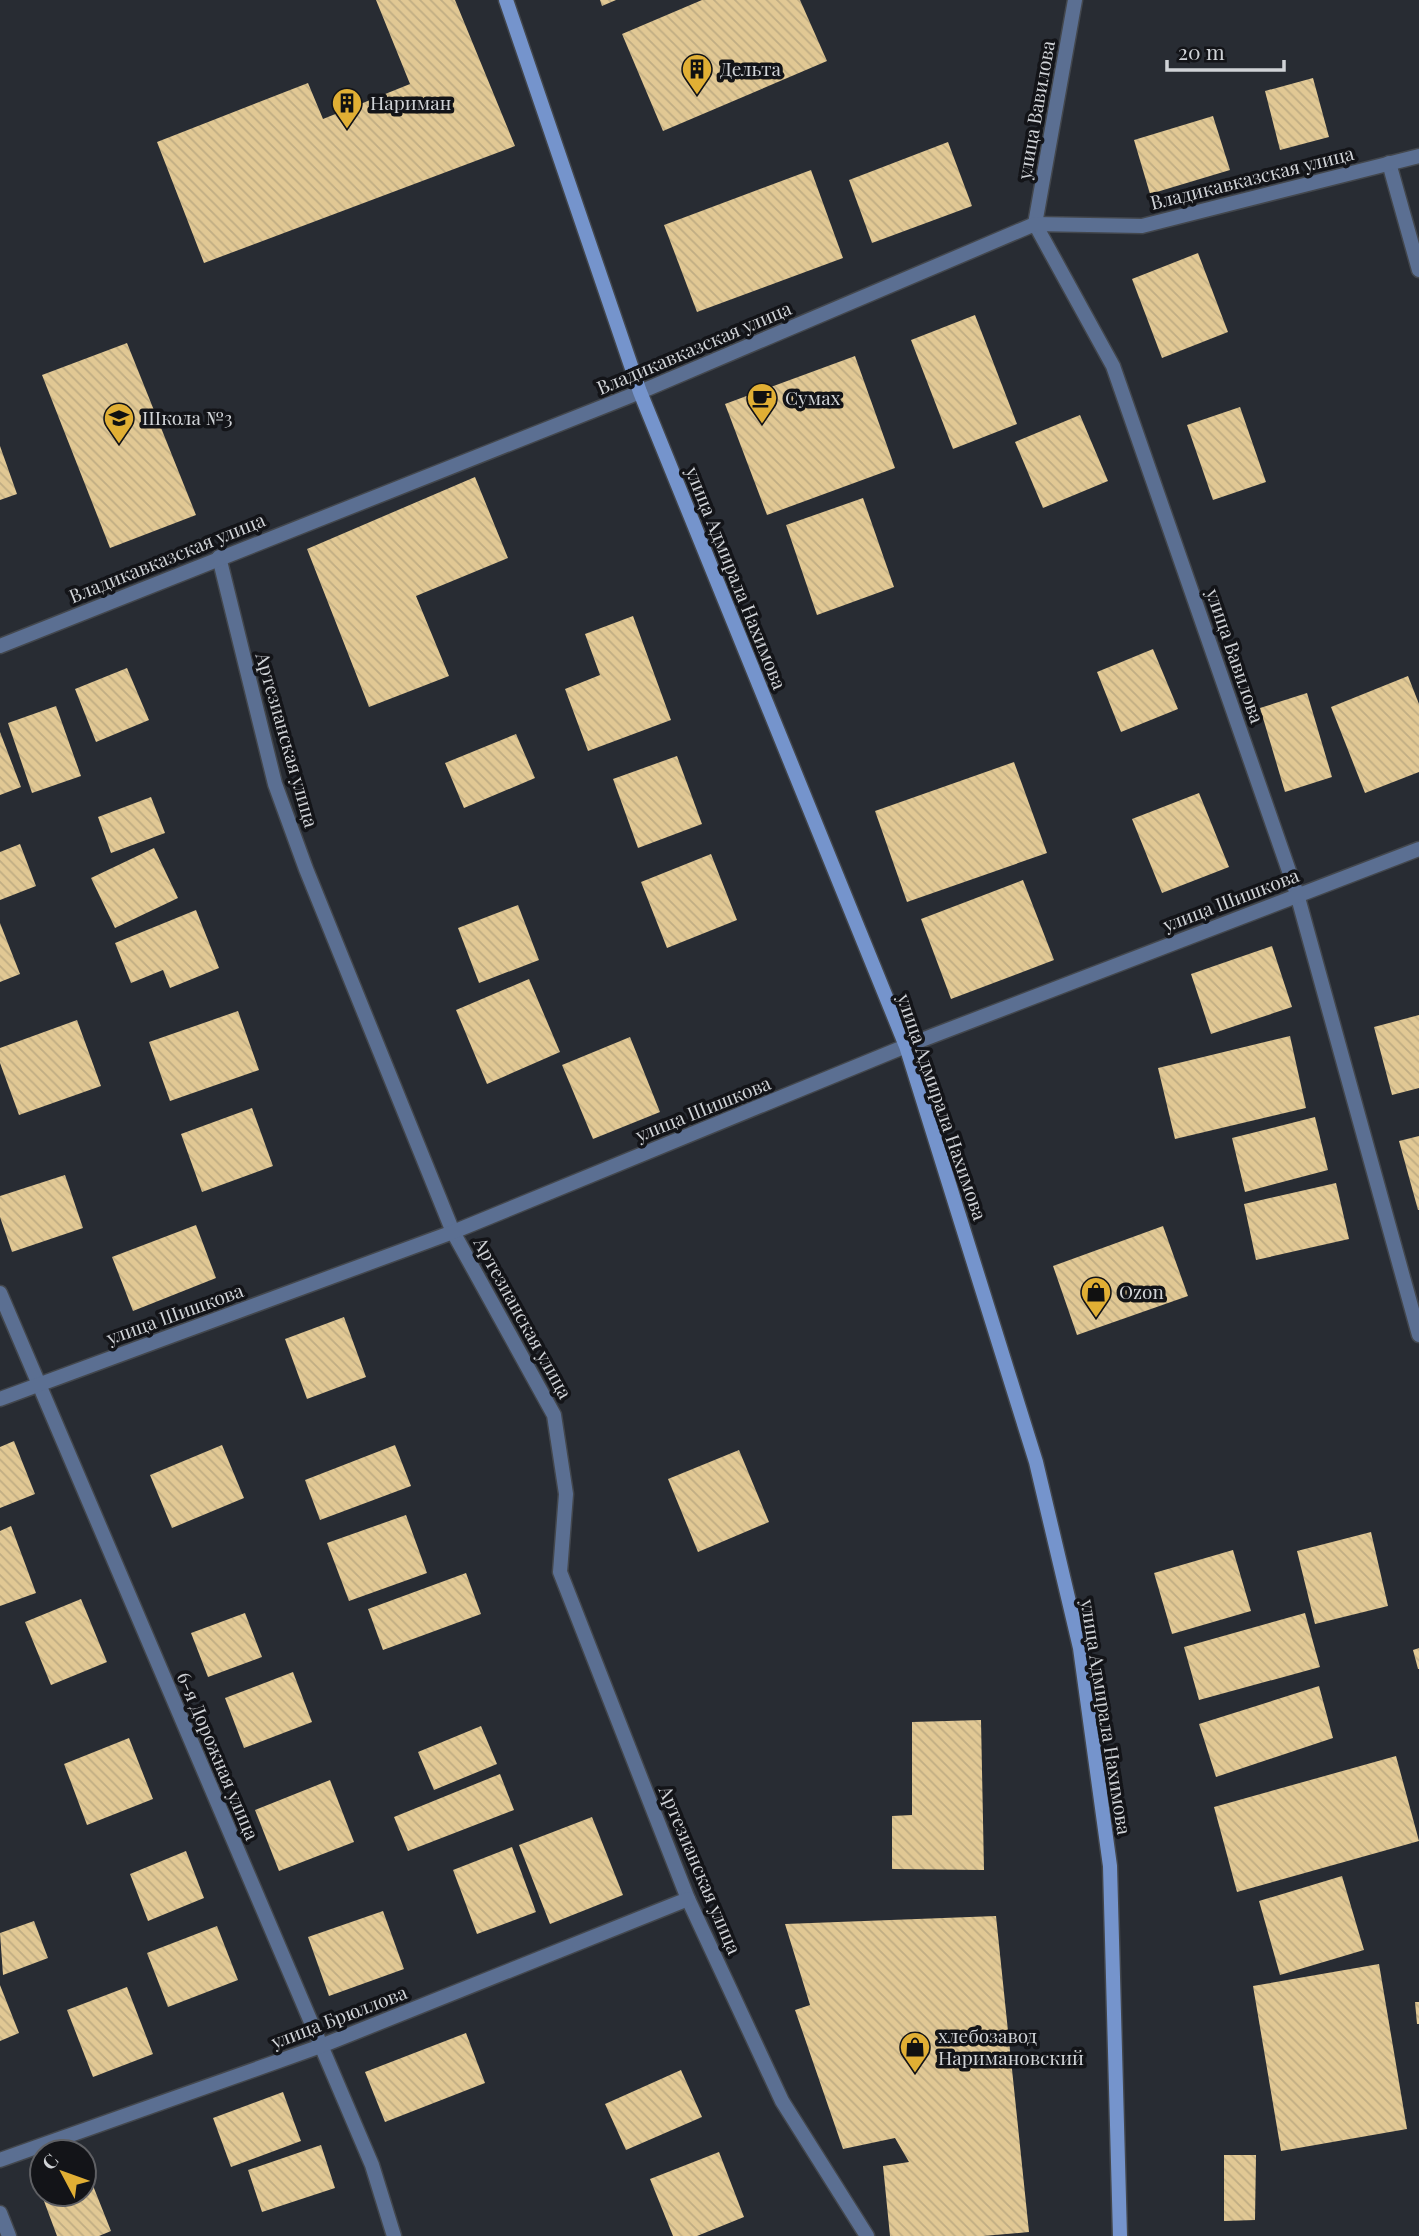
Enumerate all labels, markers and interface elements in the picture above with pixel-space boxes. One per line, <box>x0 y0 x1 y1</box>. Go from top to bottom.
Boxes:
scale bar <box>1167 28 1284 72</box>
text: 20 m <box>1178 37 1225 65</box>
street label: улица Вавилова <box>1010 38 1060 182</box>
building icon: Дельта <box>680 52 714 96</box>
place label: Дельта <box>720 55 781 81</box>
building icon: Нариман <box>330 86 364 130</box>
place label: Нариман <box>370 89 452 115</box>
street label: Владикавказская улица <box>1147 139 1357 215</box>
street label: Владикавказская улица <box>592 294 796 400</box>
cafe icon: Сумах <box>745 381 779 425</box>
place label: Сумах <box>785 384 841 410</box>
school or university icon: Школа №3 <box>102 401 136 445</box>
place label: Школа №3 <box>142 404 233 430</box>
street label: улица Адмирала Нахимова <box>680 462 794 693</box>
street label: Владикавказская улица <box>65 506 269 608</box>
street label: улица Вавилова <box>1200 584 1271 727</box>
street label: Артезианская улица <box>250 648 326 831</box>
street label: улица Шишкова <box>1158 861 1303 937</box>
street label: улица Адмирала Нахимова <box>892 989 994 1224</box>
street label: улица Шишкова <box>630 1069 775 1147</box>
street label: Артезианская улица <box>468 1231 579 1403</box>
shop icon: Ozon <box>1079 1275 1113 1319</box>
street label: улица Шишкова <box>102 1276 247 1350</box>
place label: Ozon <box>1119 1278 1165 1304</box>
street label: улица Адмирала Нахимова <box>1075 1596 1139 1837</box>
street label: 6-я Дорожная улица <box>172 1668 266 1844</box>
street label: Артезианская улица <box>653 1780 748 1958</box>
street label: улица Брюллова <box>266 1978 411 2054</box>
place label: хлебозавод Наримановский <box>938 2022 1084 2070</box>
shop icon: хлебозавод Наримановский <box>898 2030 932 2074</box>
north arrow <box>28 2138 98 2208</box>
text: С <box>35 2148 64 2175</box>

